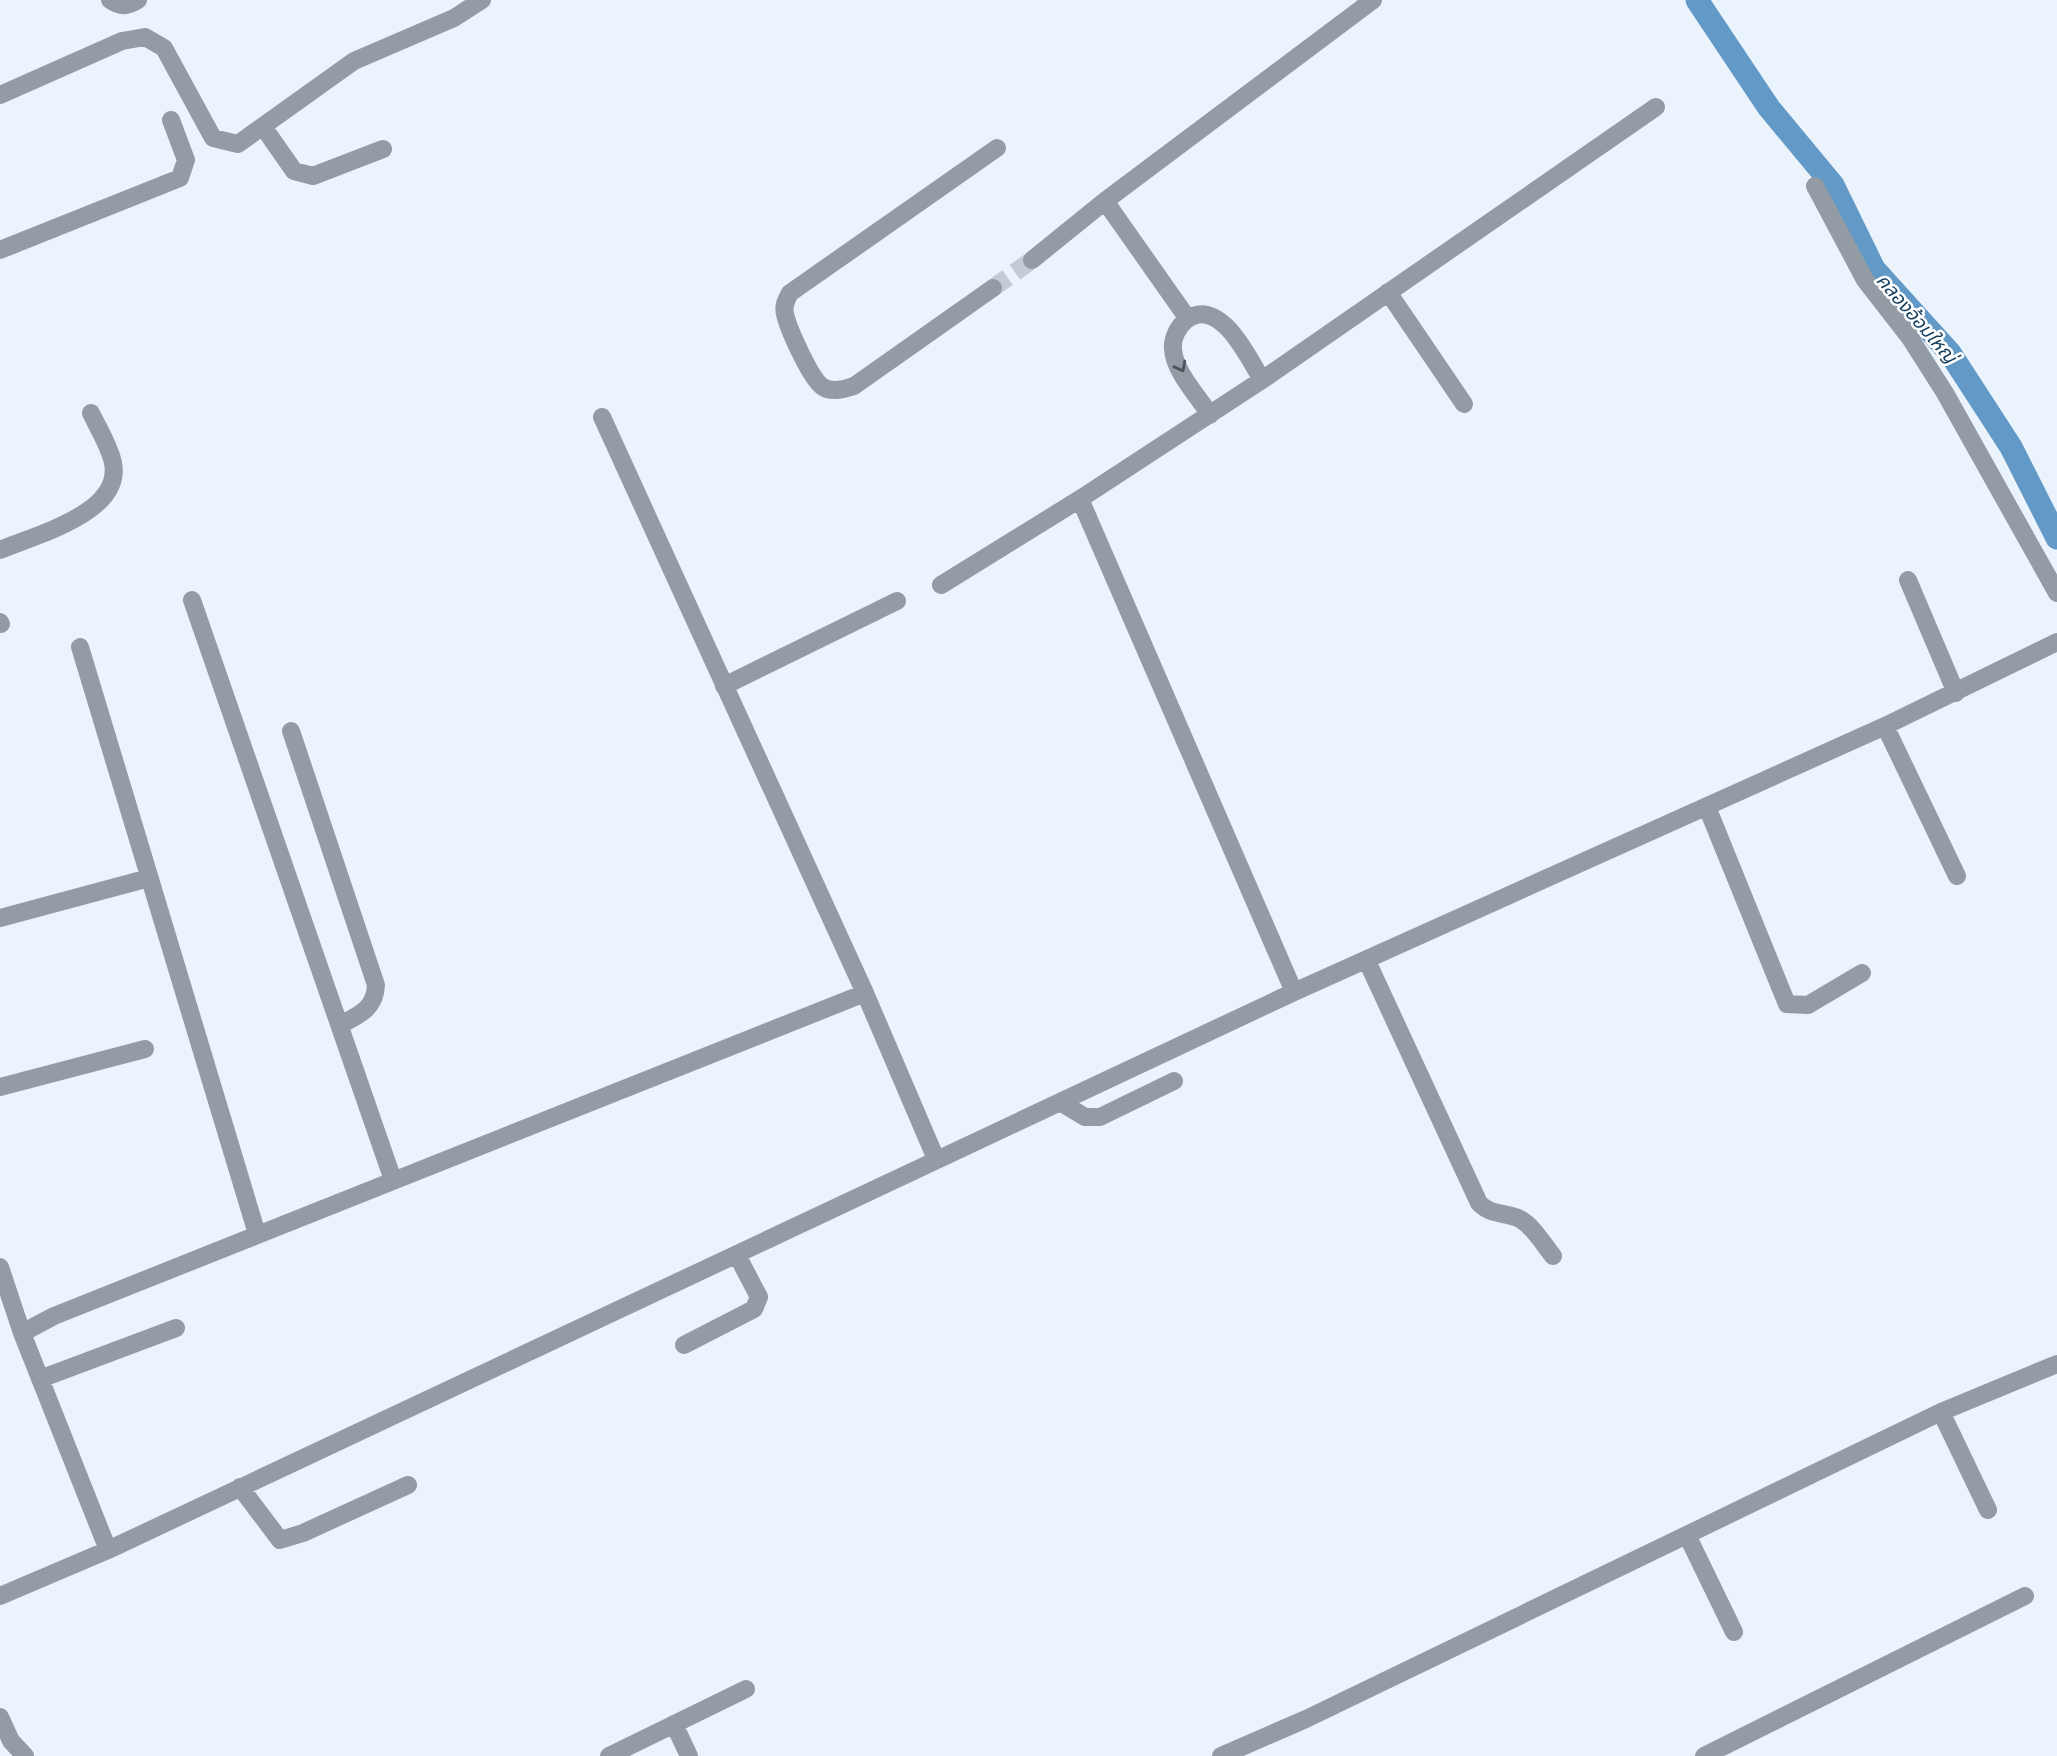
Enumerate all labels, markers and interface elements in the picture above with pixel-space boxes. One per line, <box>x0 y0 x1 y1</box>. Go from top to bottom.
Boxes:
water label: คลองอ้อมใหญ่ <box>1871 268 1965 371</box>
one-way arrow <box>1173 360 1186 373</box>

